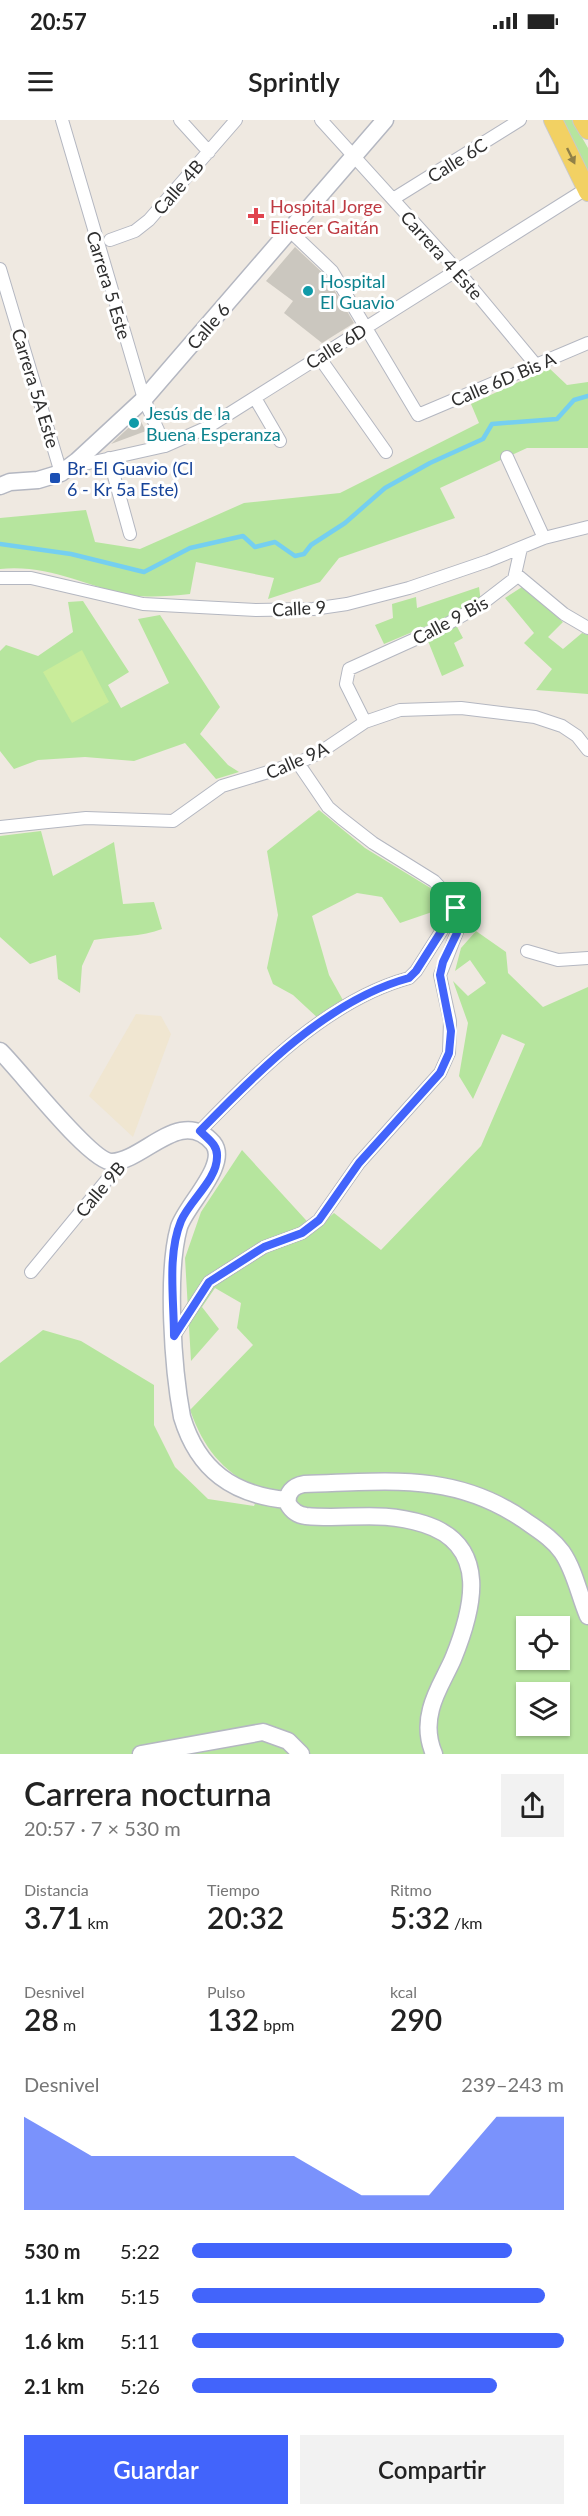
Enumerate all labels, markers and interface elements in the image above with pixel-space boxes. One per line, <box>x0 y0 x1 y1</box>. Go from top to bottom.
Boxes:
text: 20:57 <box>30 8 87 35</box>
icon: menu <box>24 65 57 98</box>
text: Sprintly <box>248 65 340 98</box>
icon: share <box>531 65 564 98</box>
street label: Calle 6C <box>423 133 491 187</box>
one-way arrow <box>567 147 576 164</box>
street label: Calle 4B <box>148 155 208 219</box>
place label: Hospital Jorge Eliecer Gaitán <box>270 195 382 238</box>
street label: Carrera 4 Este <box>396 206 488 304</box>
marker: Hospital Jorge Eliecer Gaitán <box>247 207 265 225</box>
street label: Carrera 5 Este <box>82 228 136 342</box>
place label: Hospital El Guavio <box>320 270 395 313</box>
marker: Hospital El Guavio <box>301 284 315 298</box>
street label: Calle 6 <box>182 298 234 354</box>
street label: Calle 6D <box>301 319 371 373</box>
street label: Carrera 5A Este <box>7 326 65 450</box>
street label: Calle 6D Bis A <box>447 347 560 411</box>
place label: Jesús de la Buena Esperanza <box>146 402 281 445</box>
marker: Jesús de la Buena Esperanza <box>127 416 141 430</box>
place label: Br. El Guavio (Cl 6 - Kr 5a Este) <box>67 457 193 500</box>
marker: Br. El Guavio (Cl 6 - Kr 5a Este) <box>48 471 62 485</box>
street label: Calle 9 Bis <box>409 591 492 649</box>
street label: Calle 9 <box>271 596 327 620</box>
street label: Calle 9A <box>262 736 332 784</box>
pin <box>430 882 481 933</box>
icon: arrive <box>439 891 472 924</box>
street label: Calle 9B <box>70 1157 130 1221</box>
map controls <box>516 1616 570 1736</box>
button: locate <box>516 1616 570 1670</box>
button: layers <box>516 1682 570 1736</box>
text: Carrera nocturna <box>24 1773 272 1813</box>
button: share <box>501 1774 564 1837</box>
text: 20:57 · 7 × 530 m <box>24 1816 181 1840</box>
text: Distancia <box>24 1880 89 1899</box>
text: Tiempo <box>207 1880 260 1899</box>
text: Ritmo <box>390 1880 432 1899</box>
text: 3.71 <box>24 1899 83 1935</box>
text: 20:32 <box>207 1899 284 1935</box>
text: 5:32 <box>390 1899 450 1935</box>
text: km <box>83 1913 109 1932</box>
text: /km <box>450 1913 482 1932</box>
text: Desnivel <box>24 1982 84 2001</box>
text: Pulso <box>207 1982 245 2001</box>
text: kcal <box>390 1982 417 2001</box>
text: 28 <box>24 2001 59 2037</box>
text: 132 <box>207 2001 259 2037</box>
text: 290 <box>390 2001 442 2037</box>
text: m <box>59 2015 76 2034</box>
text: bpm <box>259 2015 294 2034</box>
text: Desnivel <box>24 2072 100 2096</box>
text: 239–243 m <box>461 2072 564 2096</box>
text: 530 m <box>24 2239 80 2263</box>
text: 5:22 <box>120 2239 160 2263</box>
text: 1.1 km <box>24 2284 84 2308</box>
text: 5:15 <box>120 2284 160 2308</box>
text: 1.6 km <box>24 2329 84 2353</box>
text: 5:11 <box>120 2329 160 2353</box>
text: 2.1 km <box>24 2374 84 2398</box>
text: 5:26 <box>120 2374 160 2398</box>
button: Guardar <box>24 2435 288 2504</box>
button: Compartir <box>300 2435 564 2504</box>

